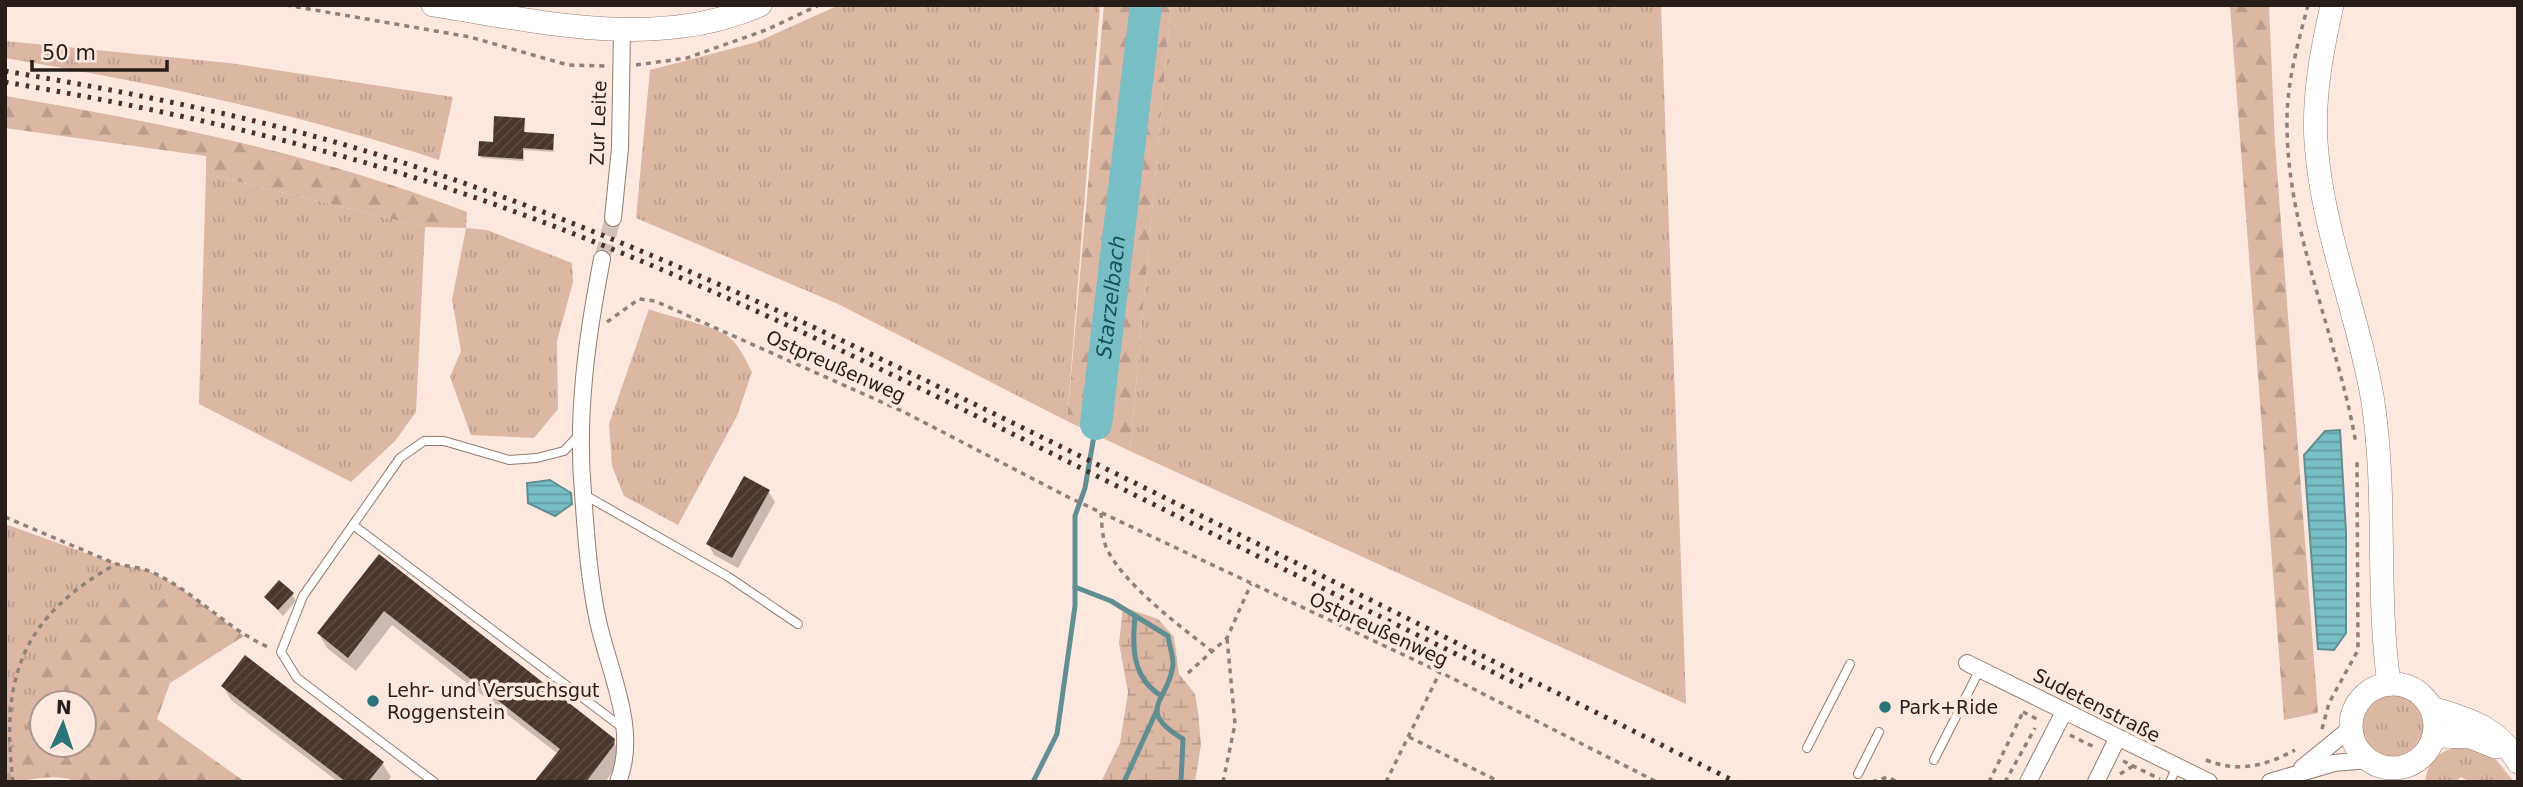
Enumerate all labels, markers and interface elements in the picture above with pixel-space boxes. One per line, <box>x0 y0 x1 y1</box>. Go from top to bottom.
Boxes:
scale bar <box>32 28 166 72</box>
text: 50 m <box>42 41 96 65</box>
street label: Zur Leite <box>586 80 610 166</box>
water label: Starzelbach <box>1092 234 1130 360</box>
street label: Ostpreußenweg <box>763 325 909 407</box>
street label: Ostpreußenweg <box>1306 587 1452 671</box>
street label: Sudetenstraße <box>2030 664 2164 746</box>
place label: Lehr- und Versuchsgut Roggenstein <box>387 679 600 723</box>
north arrow <box>28 689 98 759</box>
marker: Lehr- und Versuchsgut Roggenstein <box>365 693 381 709</box>
text: N <box>55 696 72 718</box>
place label: Park+Ride <box>1899 696 1998 718</box>
marker: Park+Ride <box>1877 699 1893 715</box>

